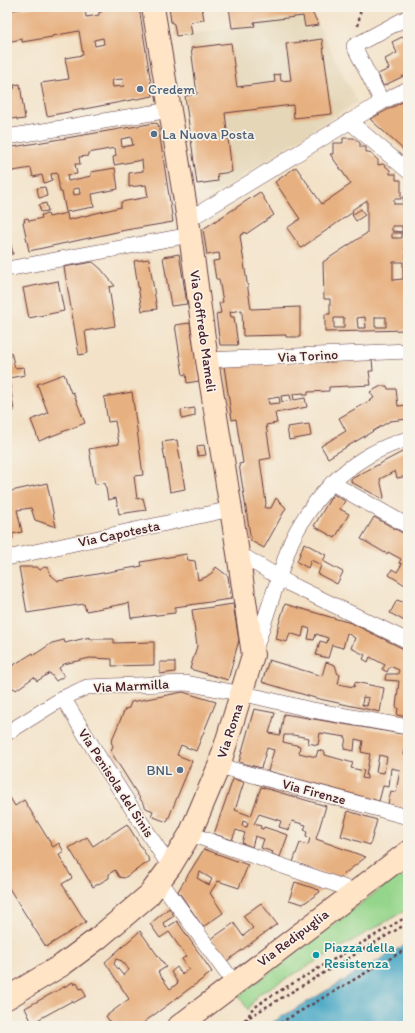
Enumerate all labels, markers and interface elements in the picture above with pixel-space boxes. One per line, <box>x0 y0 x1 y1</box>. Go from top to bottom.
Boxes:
place label: Credem <box>148 81 195 98</box>
marker: Credem <box>135 84 145 94</box>
place label: La Nuova Posta <box>162 126 255 143</box>
marker: La Nuova Posta <box>149 129 159 139</box>
street label: Via Goffredo Mameli <box>186 269 220 393</box>
street label: Via Torino <box>277 346 339 366</box>
street label: Via Capotesta <box>76 517 162 551</box>
street label: Via Marmilla <box>93 676 169 696</box>
street label: Via Roma <box>213 701 247 761</box>
street label: Via Penisola del Sinis <box>74 725 158 841</box>
place label: BNL <box>146 762 172 779</box>
marker: BNL <box>175 765 185 775</box>
street label: Via Firenze <box>280 775 348 809</box>
street label: Via Redipuglia <box>254 905 333 970</box>
place label: Piazza della Resistenza <box>324 939 395 972</box>
marker: Piazza della Resistenza <box>311 950 321 960</box>

